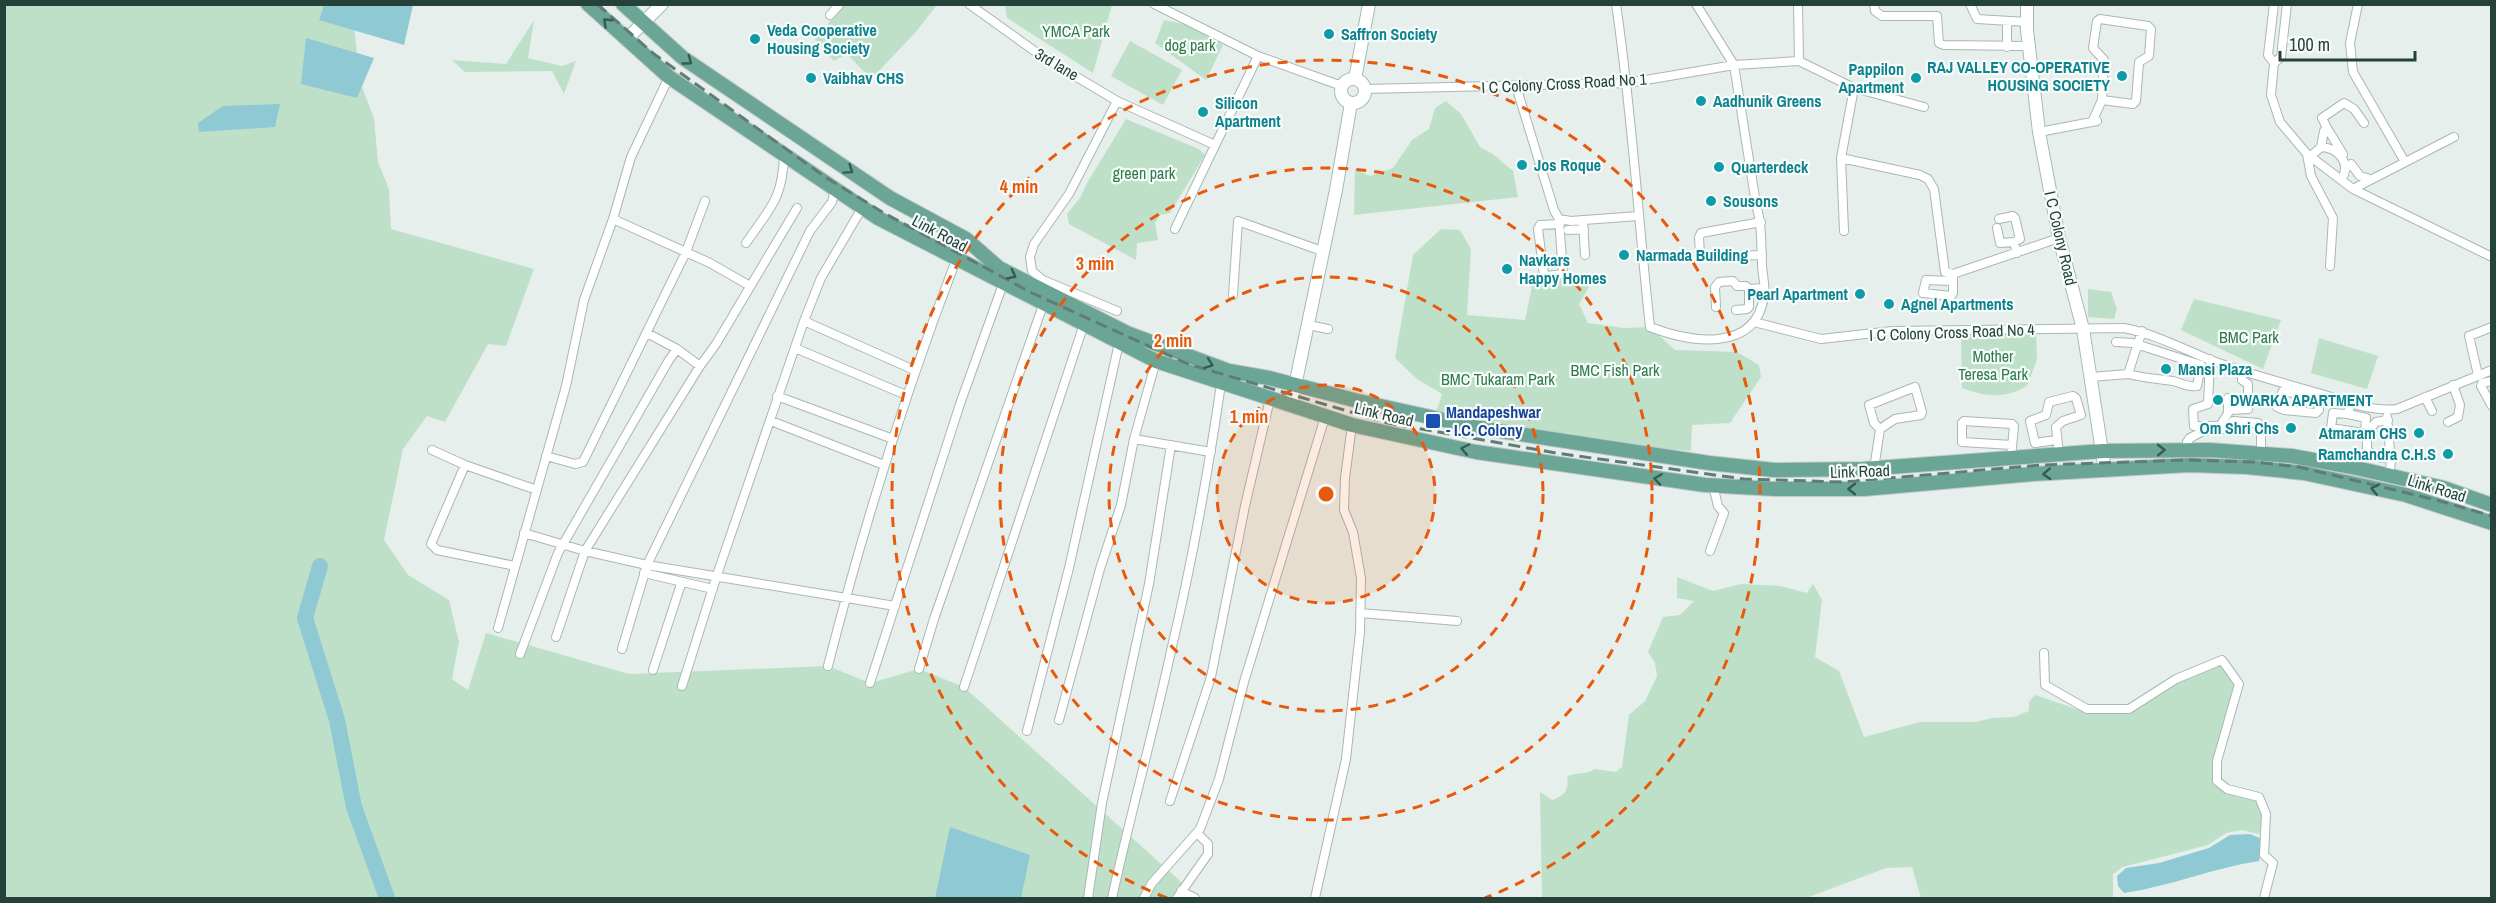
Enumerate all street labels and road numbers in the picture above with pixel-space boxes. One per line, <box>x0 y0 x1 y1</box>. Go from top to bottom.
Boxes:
street label: 3rd lane <box>1031 42 1083 86</box>
street label: I C Colony Cross Road No 1 <box>1481 68 1648 98</box>
street label: I C Colony Road <box>2039 189 2083 287</box>
street label: Link Road <box>908 209 972 257</box>
street label: I C Colony Cross Road No 4 <box>1869 318 2035 346</box>
street label: Link Road <box>1352 397 1416 431</box>
street label: Link Road <box>1830 459 1890 483</box>
street label: Link Road <box>2405 469 2469 507</box>

